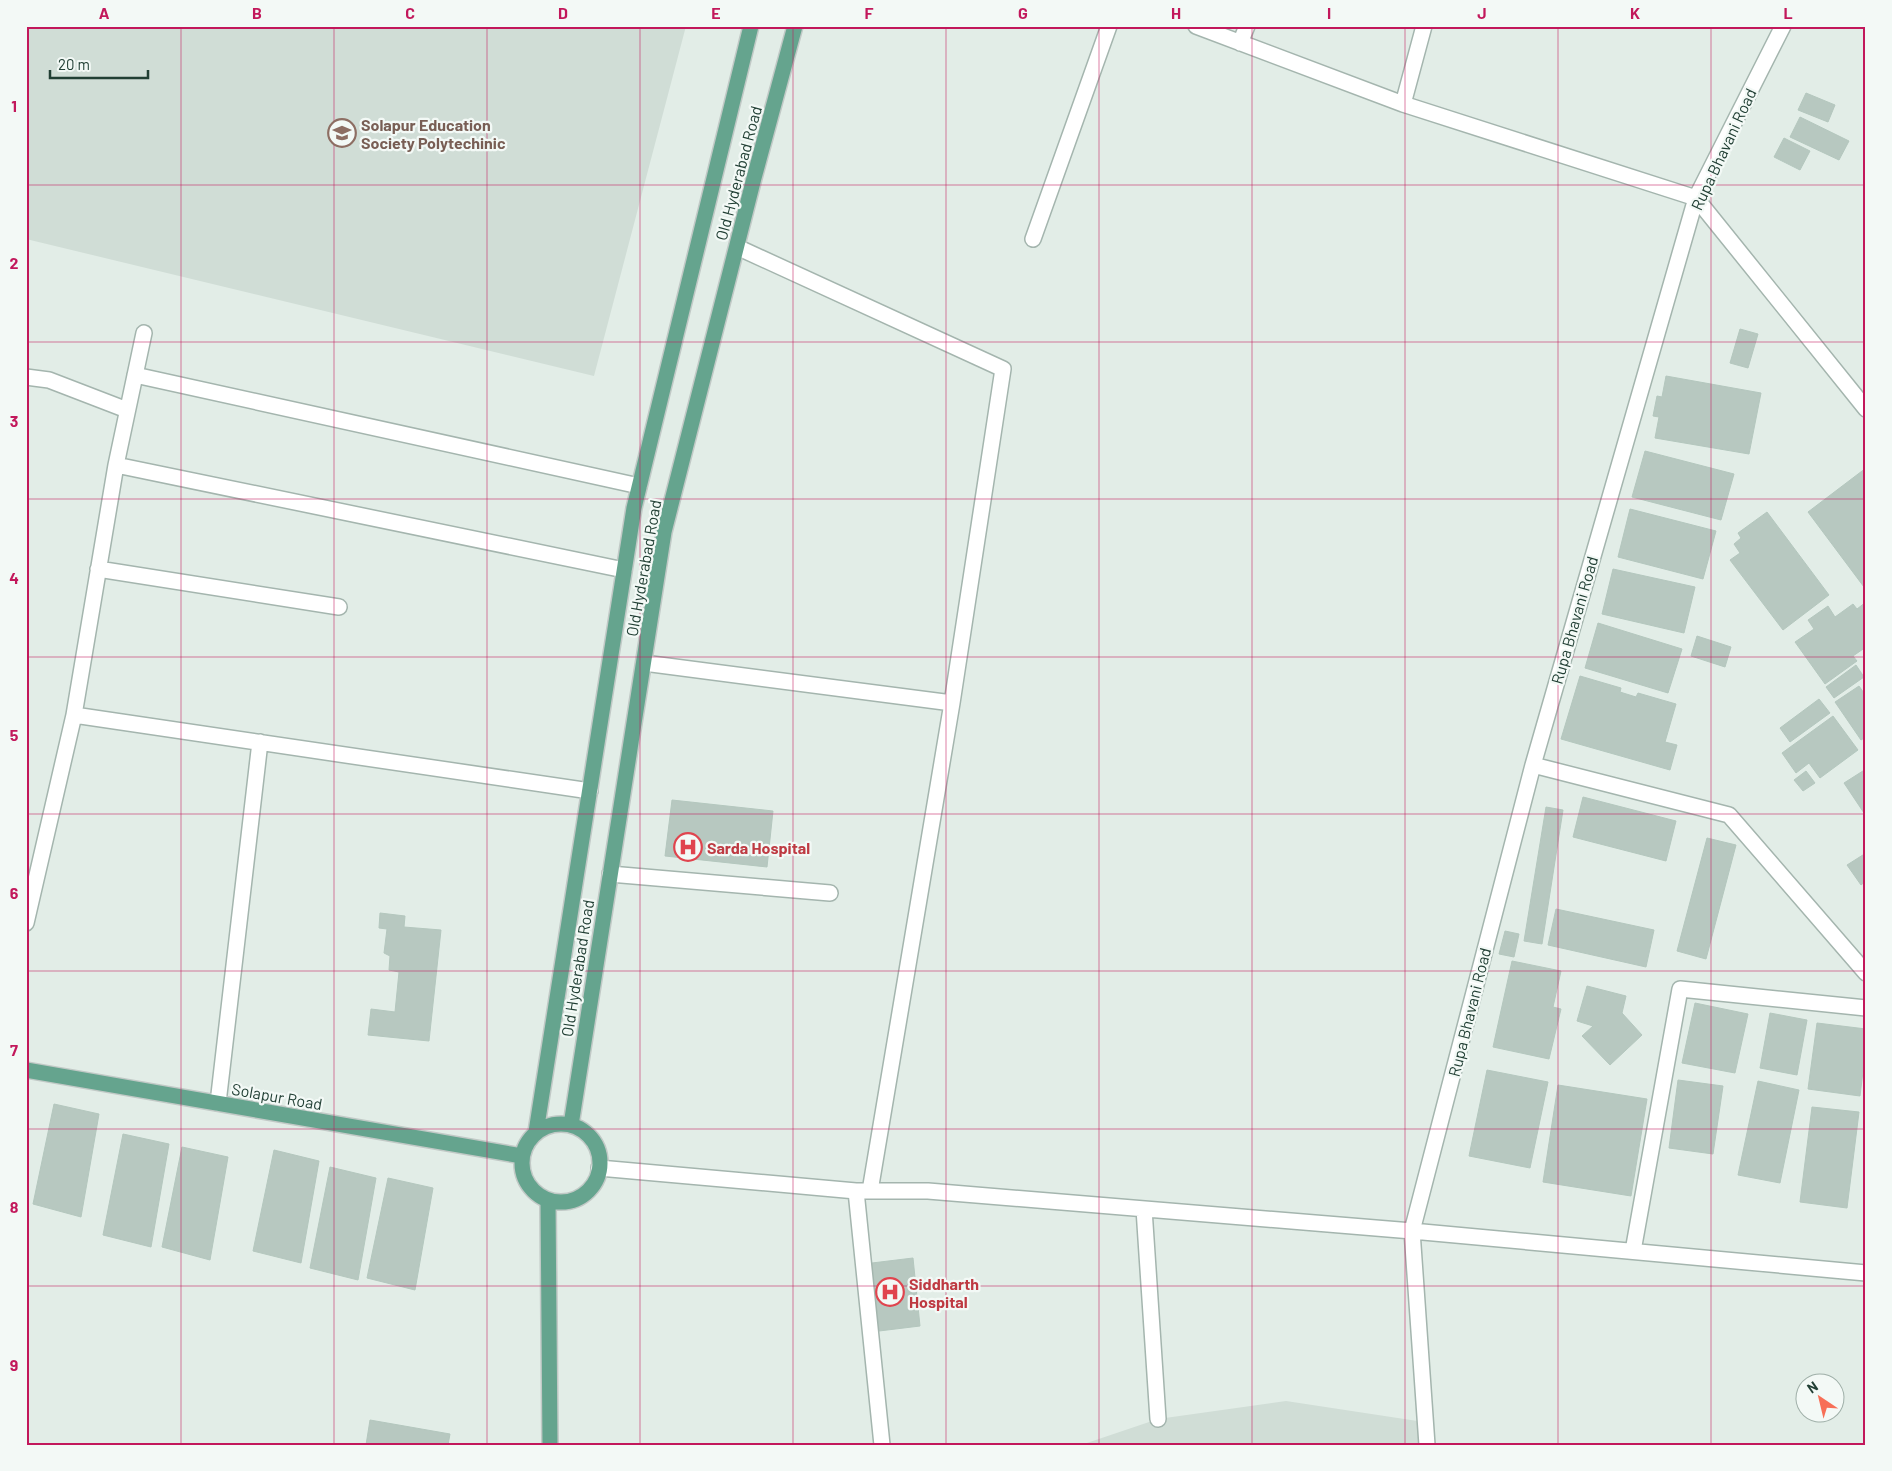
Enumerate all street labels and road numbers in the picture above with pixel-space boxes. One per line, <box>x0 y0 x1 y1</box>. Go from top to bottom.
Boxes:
street label: Rupa Bhavani Road <box>1686 85 1760 213</box>
street label: Old Hyderabad Road <box>711 104 765 242</box>
street label: Old Hyderabad Road <box>622 498 664 638</box>
street label: Rupa Bhavani Road <box>1547 554 1601 686</box>
street label: Old Hyderabad Road <box>557 898 597 1038</box>
street label: Rupa Bhavani Road <box>1444 946 1494 1078</box>
street label: Solapur Road <box>230 1079 324 1113</box>

